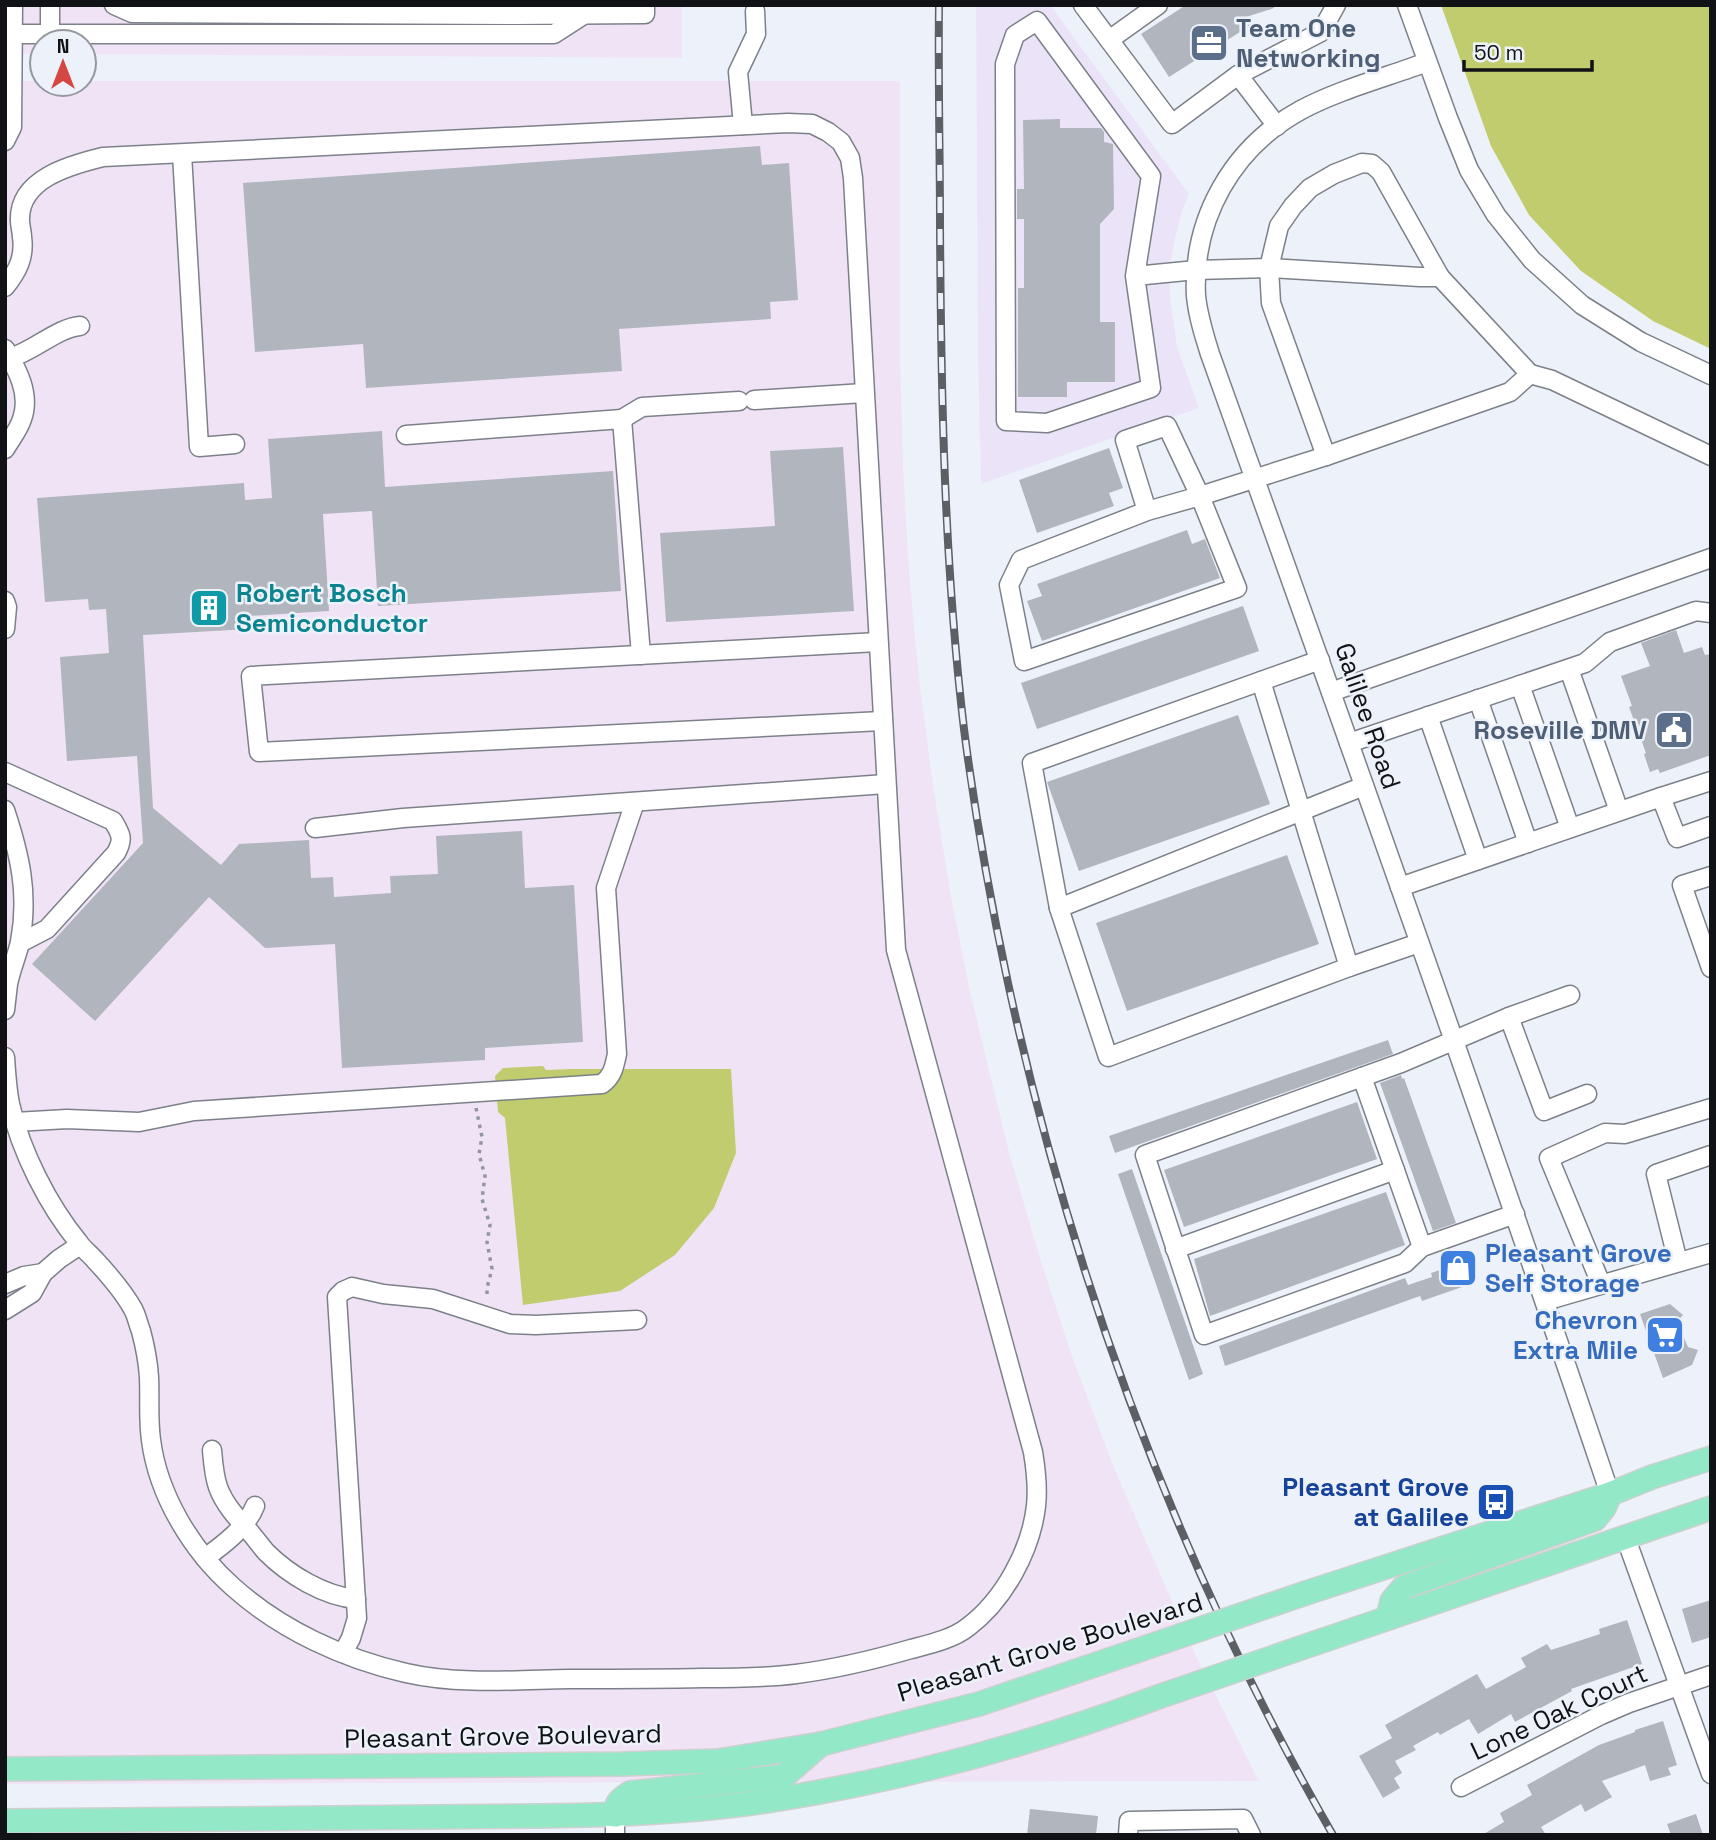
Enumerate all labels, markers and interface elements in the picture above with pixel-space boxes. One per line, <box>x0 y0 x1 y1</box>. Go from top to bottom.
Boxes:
place label: Team One Networking <box>1236 11 1381 75</box>
office icon: Team One Networking <box>1188 22 1230 64</box>
north arrow <box>28 28 98 98</box>
scale bar <box>1464 28 1592 72</box>
text: N <box>57 34 69 59</box>
text: 50 m <box>1474 39 1524 66</box>
place label: Robert Bosch Semiconductor <box>236 576 428 640</box>
building icon: Robert Bosch Semiconductor <box>188 587 230 629</box>
street label: Galilee Road <box>1327 638 1409 794</box>
public building icon: Roseville DMV <box>1653 709 1695 751</box>
place label: Roseville DMV <box>1473 713 1647 747</box>
place label: Pleasant Grove Self Storage <box>1485 1236 1672 1300</box>
shop icon: Pleasant Grove Self Storage <box>1437 1247 1479 1289</box>
place label: Chevron Extra Mile <box>1513 1303 1638 1367</box>
supermarket icon: Chevron Extra Mile <box>1644 1314 1686 1356</box>
place label: Pleasant Grove at Galilee <box>1282 1470 1469 1534</box>
bus stop icon: Pleasant Grove at Galilee <box>1475 1481 1517 1523</box>
street label: Pleasant Grove Boulevard <box>893 1584 1207 1710</box>
street label: Lone Oak Court <box>1465 1656 1653 1768</box>
street label: Pleasant Grove Boulevard <box>344 1716 662 1756</box>

